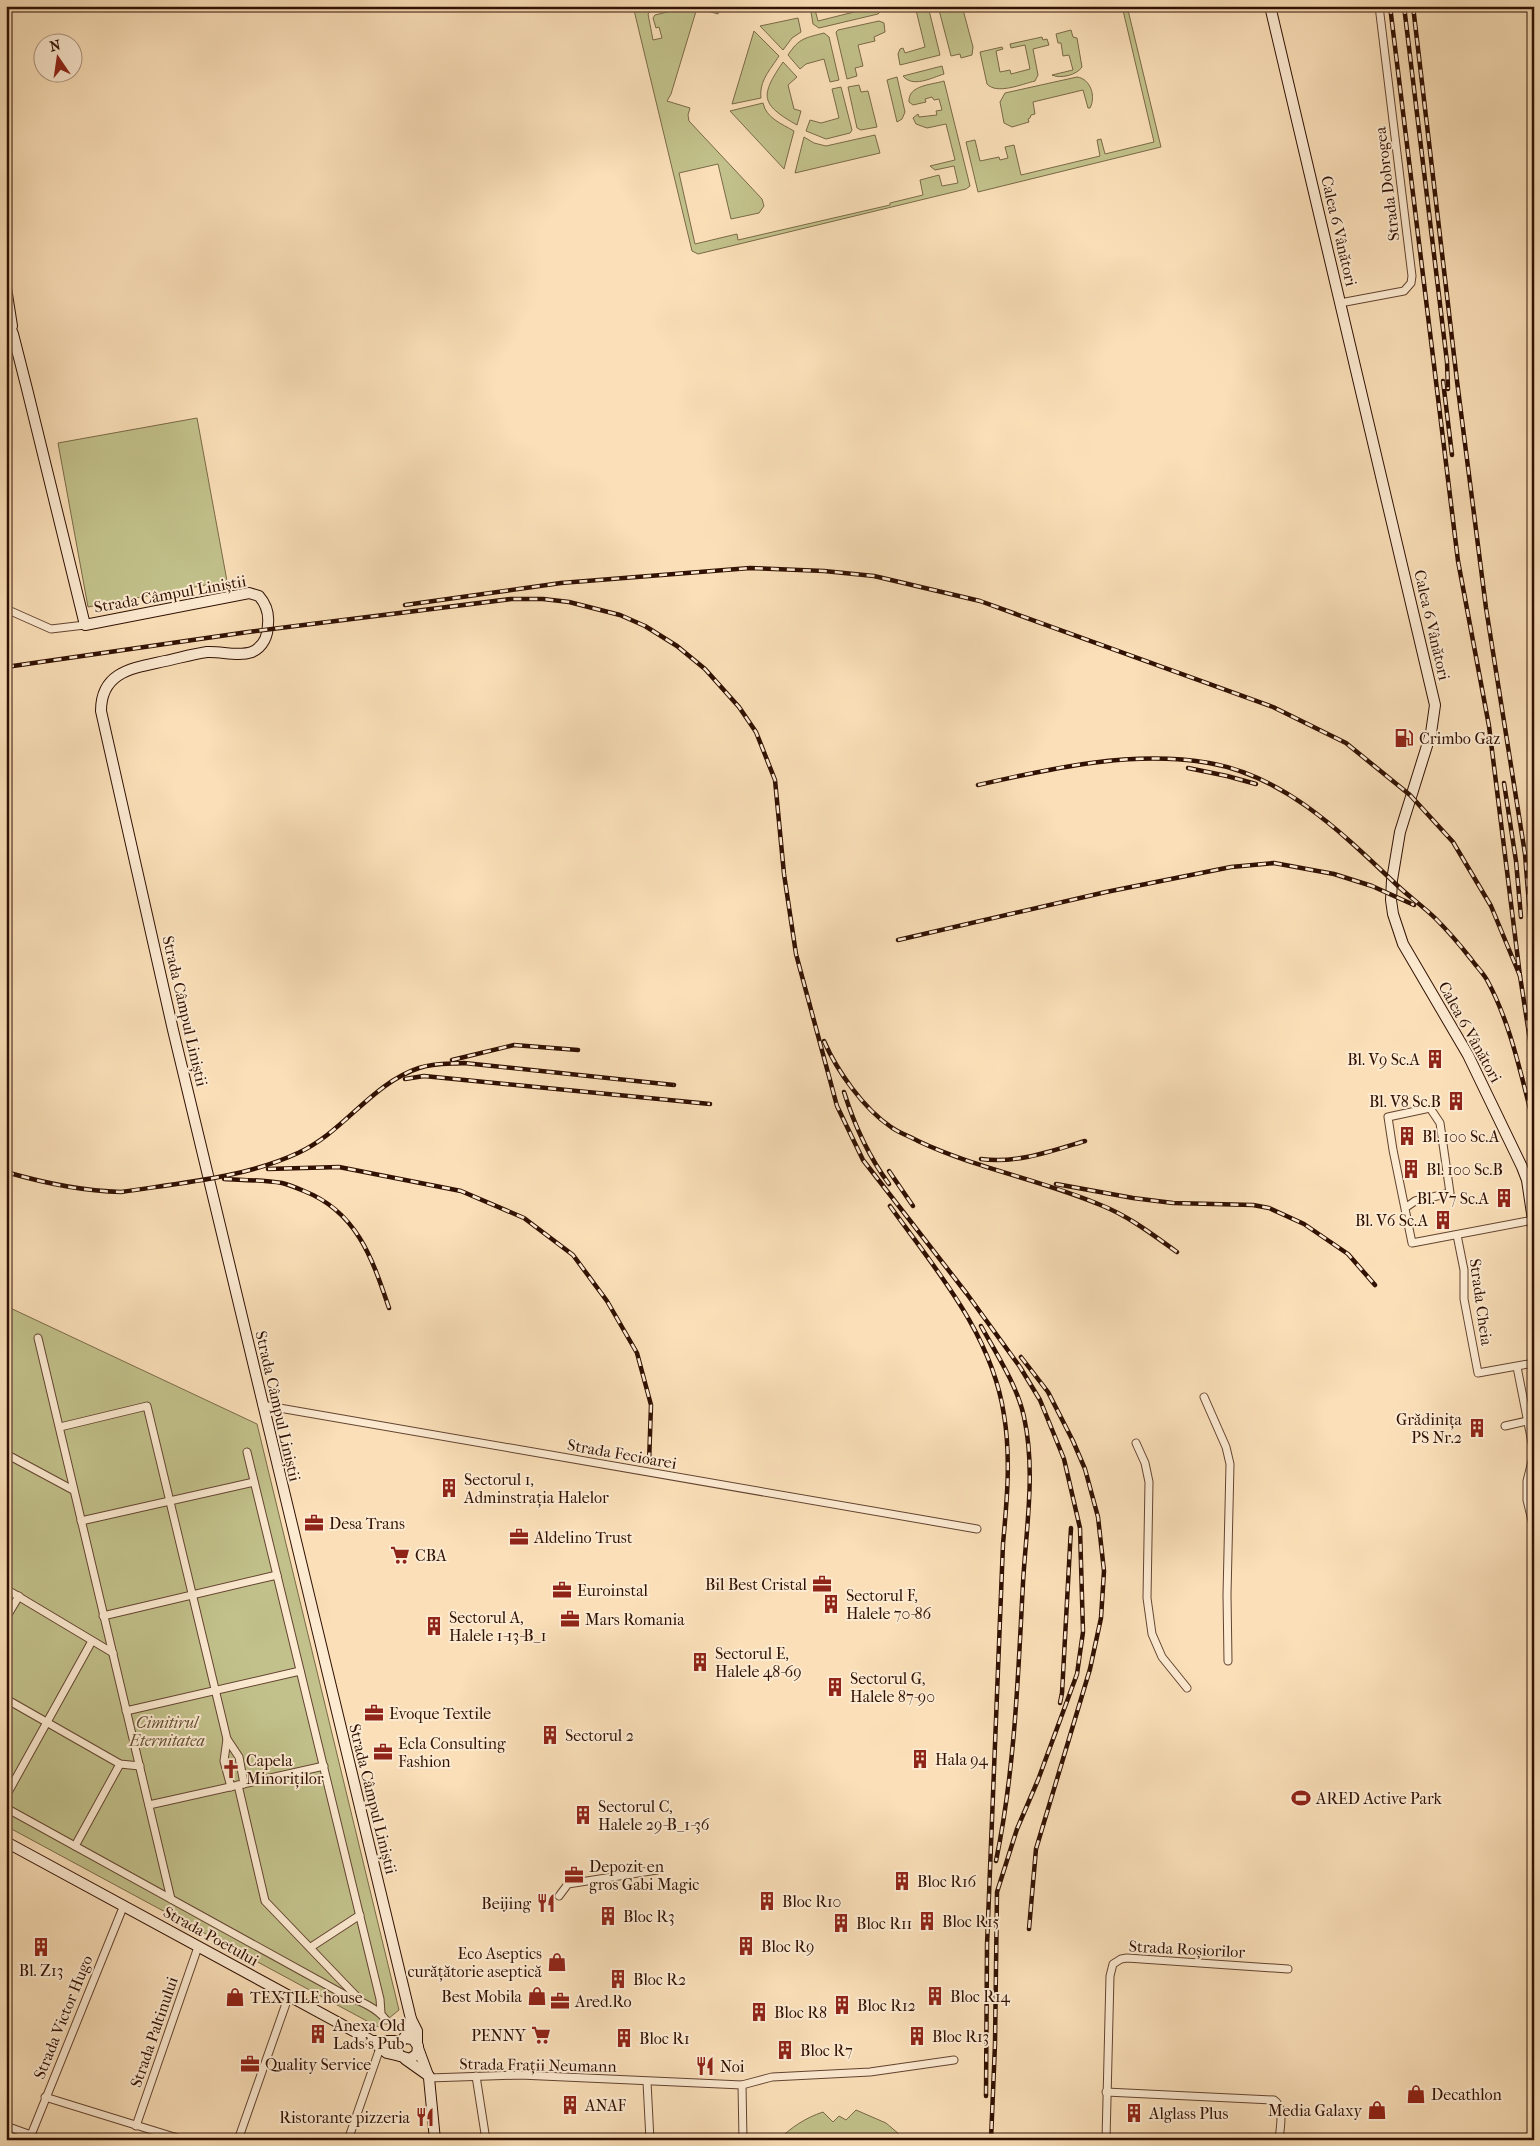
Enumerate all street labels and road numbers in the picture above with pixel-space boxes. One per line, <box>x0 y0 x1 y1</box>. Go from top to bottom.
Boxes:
street label: Strada Dobrogea <box>1370 125 1403 242</box>
street label: Calea 6 Vânători <box>1317 174 1361 288</box>
street label: Calea 6 Vânători <box>1410 568 1454 682</box>
street label: Strada Câmpul Liniștii <box>92 571 248 617</box>
street label: Strada Câmpul Liniștii <box>158 934 212 1088</box>
street label: Calea 6 Vânători <box>1434 978 1506 1086</box>
street label: Strada Cheia <box>1466 1257 1497 1347</box>
street label: Strada Câmpul Liniștii <box>251 1329 305 1483</box>
street label: Strada Fecioarei <box>566 1435 678 1473</box>
street label: Strada Câmpul Liniștii <box>345 1722 401 1876</box>
street label: Strada Poetului <box>160 1902 262 1970</box>
street label: Strada Roșiorilor <box>1128 1936 1246 1962</box>
street label: Strada Victor Hugo <box>29 1952 97 2082</box>
street label: Strada Paltinului <box>126 1974 182 2090</box>
street label: Strada Frații Neumann <box>459 2054 617 2077</box>

